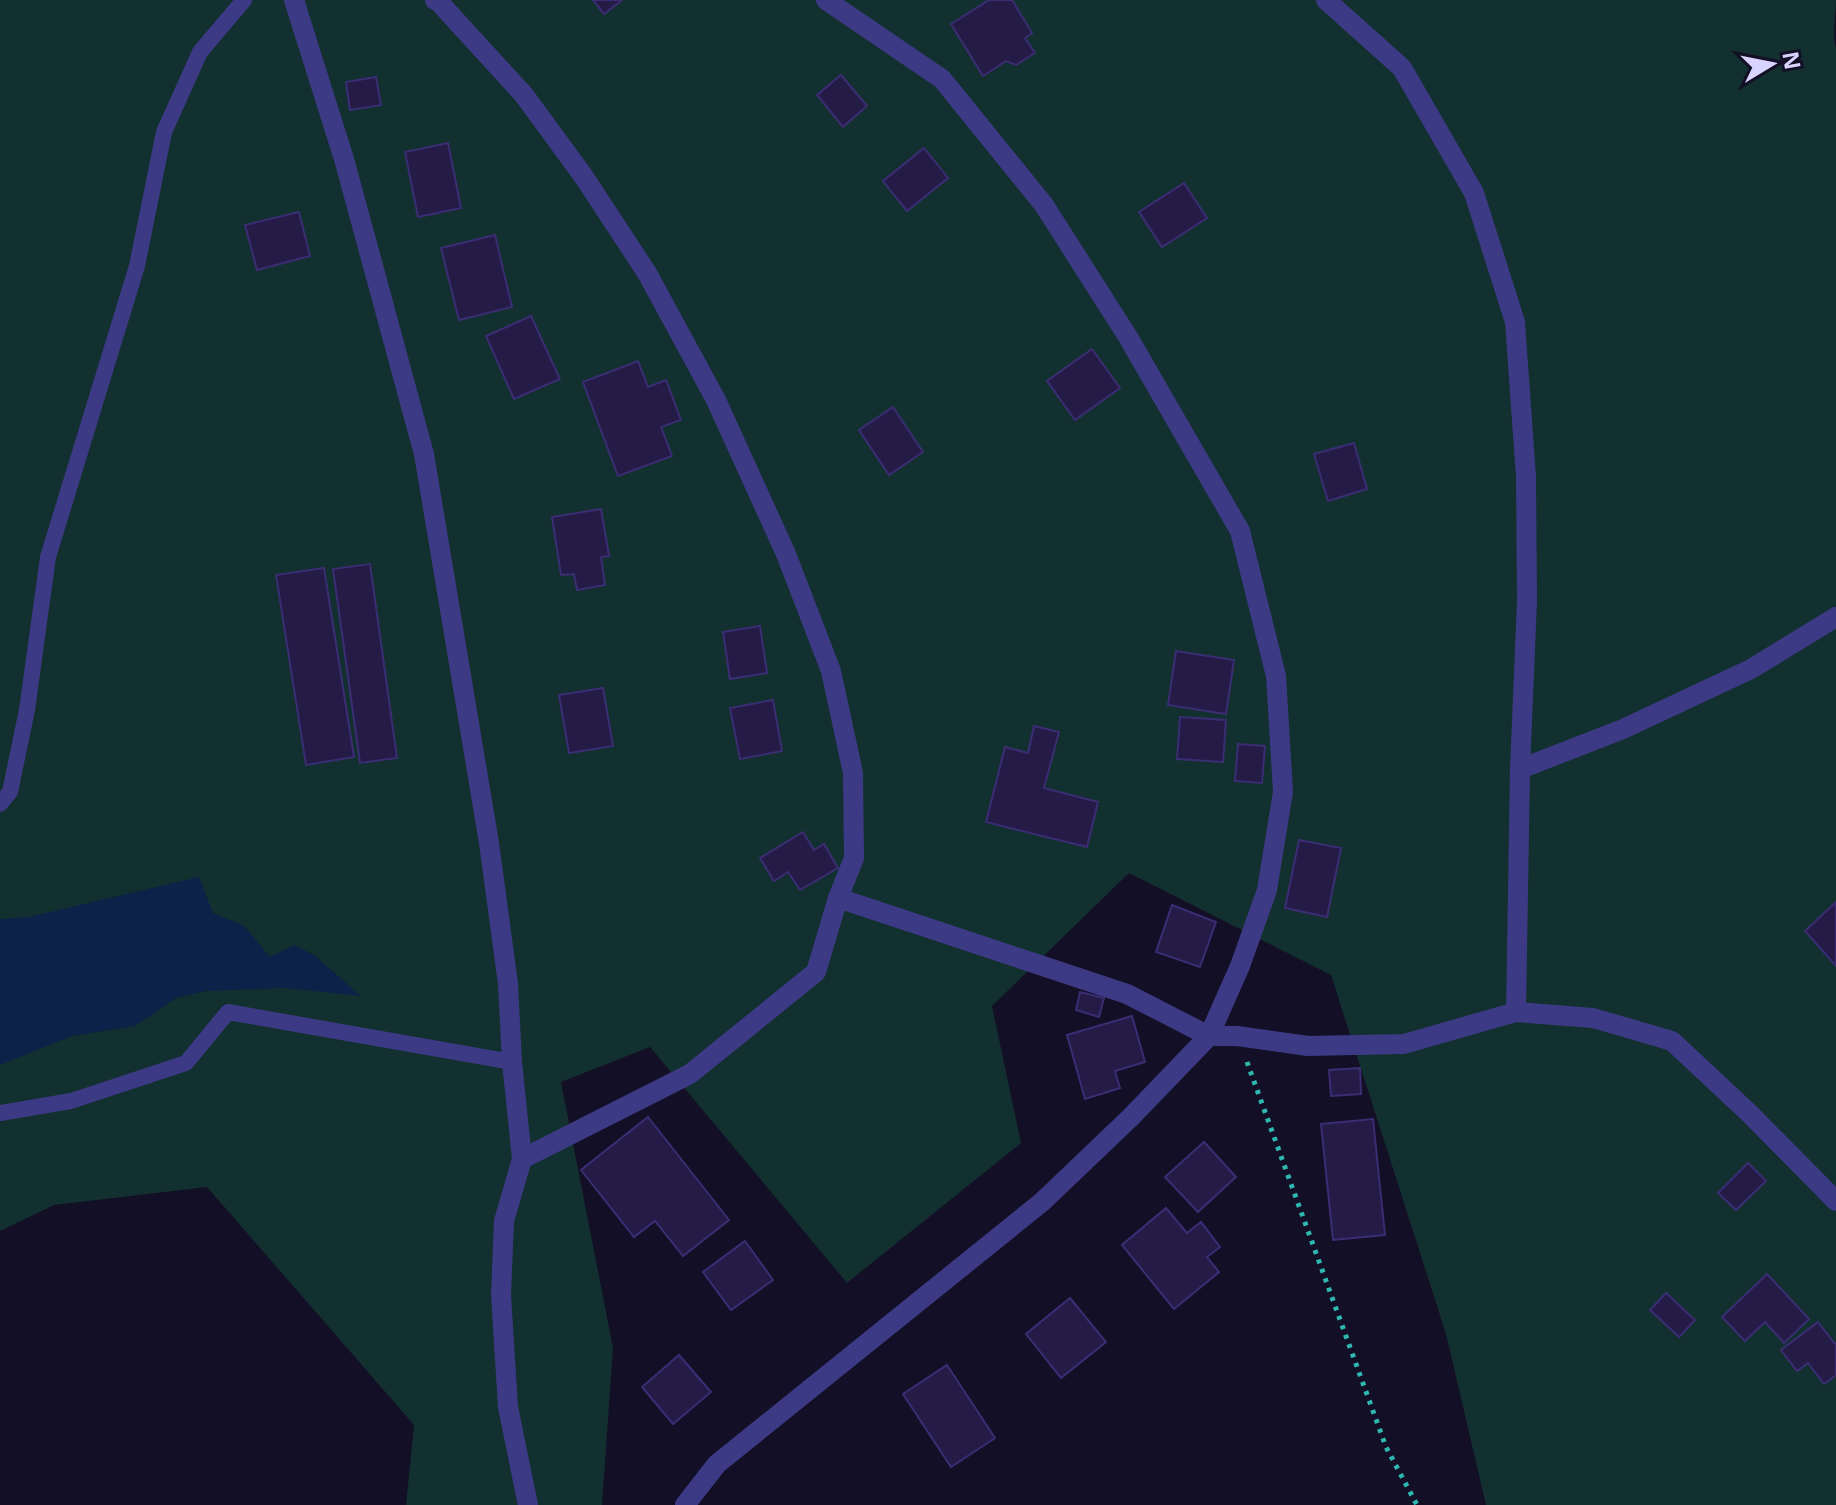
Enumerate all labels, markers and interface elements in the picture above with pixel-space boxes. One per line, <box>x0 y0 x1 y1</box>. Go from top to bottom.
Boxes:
north arrow <box>1732 24 1812 104</box>
text: N <box>1776 49 1809 72</box>

